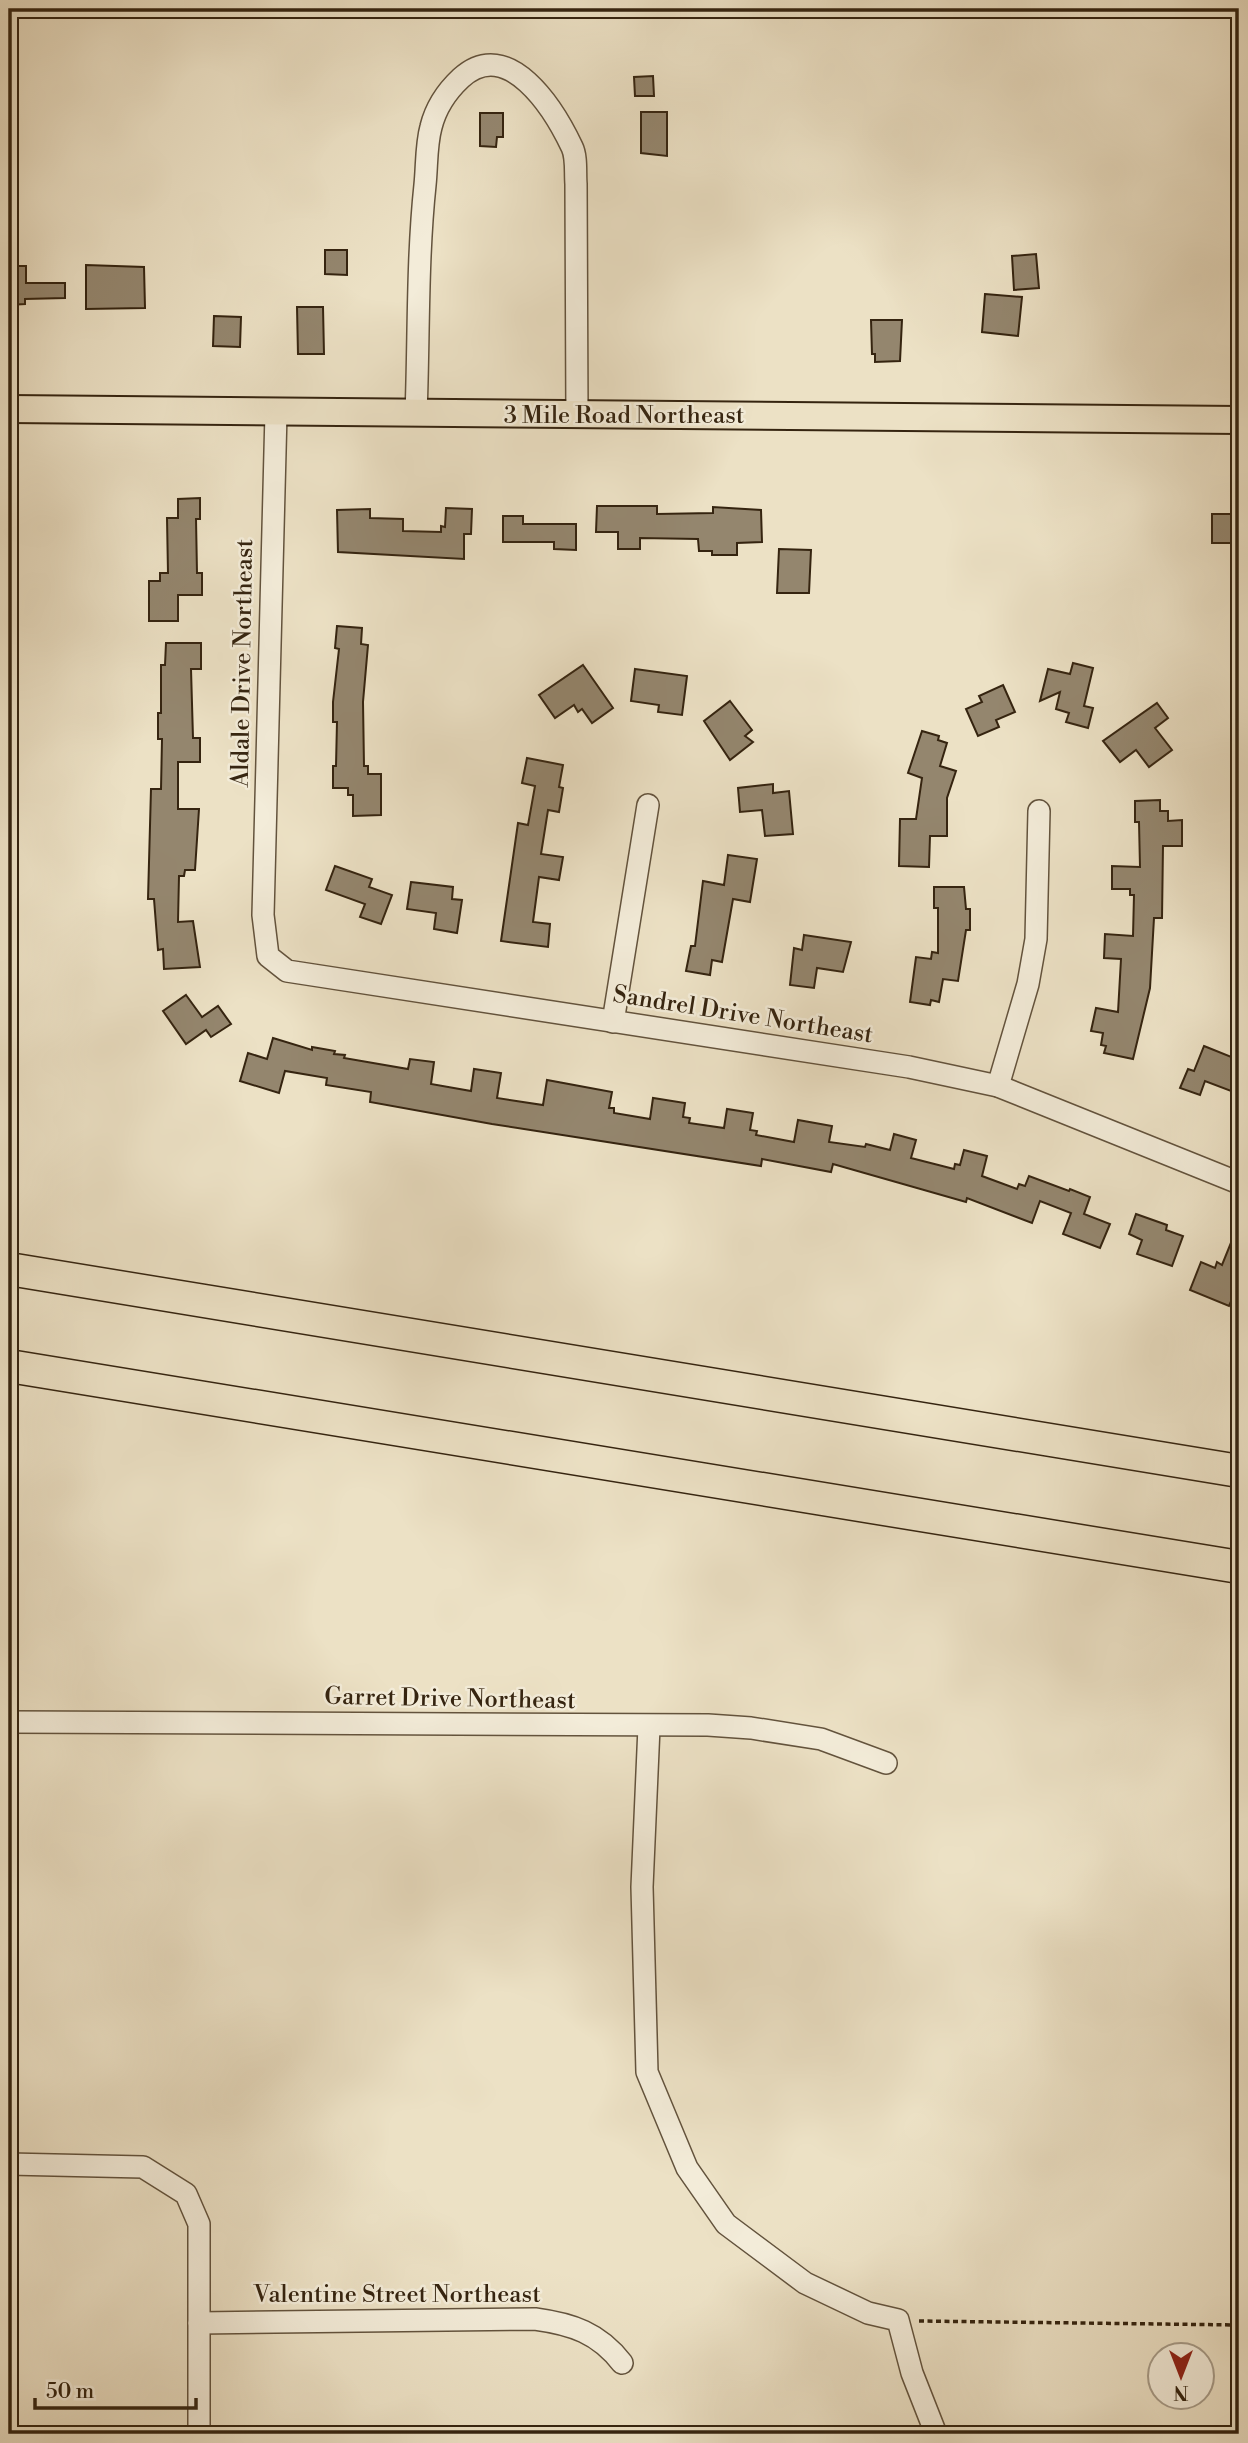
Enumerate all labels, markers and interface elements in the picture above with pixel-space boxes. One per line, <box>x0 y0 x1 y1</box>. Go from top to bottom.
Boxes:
street label: 3 Mile Road Northeast <box>504 401 745 431</box>
street label: Aldale Drive Northeast <box>226 538 260 788</box>
street label: Sandrel Drive Northeast <box>611 980 876 1050</box>
street label: Garret Drive Northeast <box>324 1682 576 1716</box>
street label: Valentine Street Northeast <box>252 2280 541 2310</box>
north arrow <box>1146 2342 1216 2412</box>
scale bar <box>35 2366 196 2410</box>
text: 50 m <box>46 2379 94 2405</box>
text: N <box>1173 2380 1189 2404</box>

